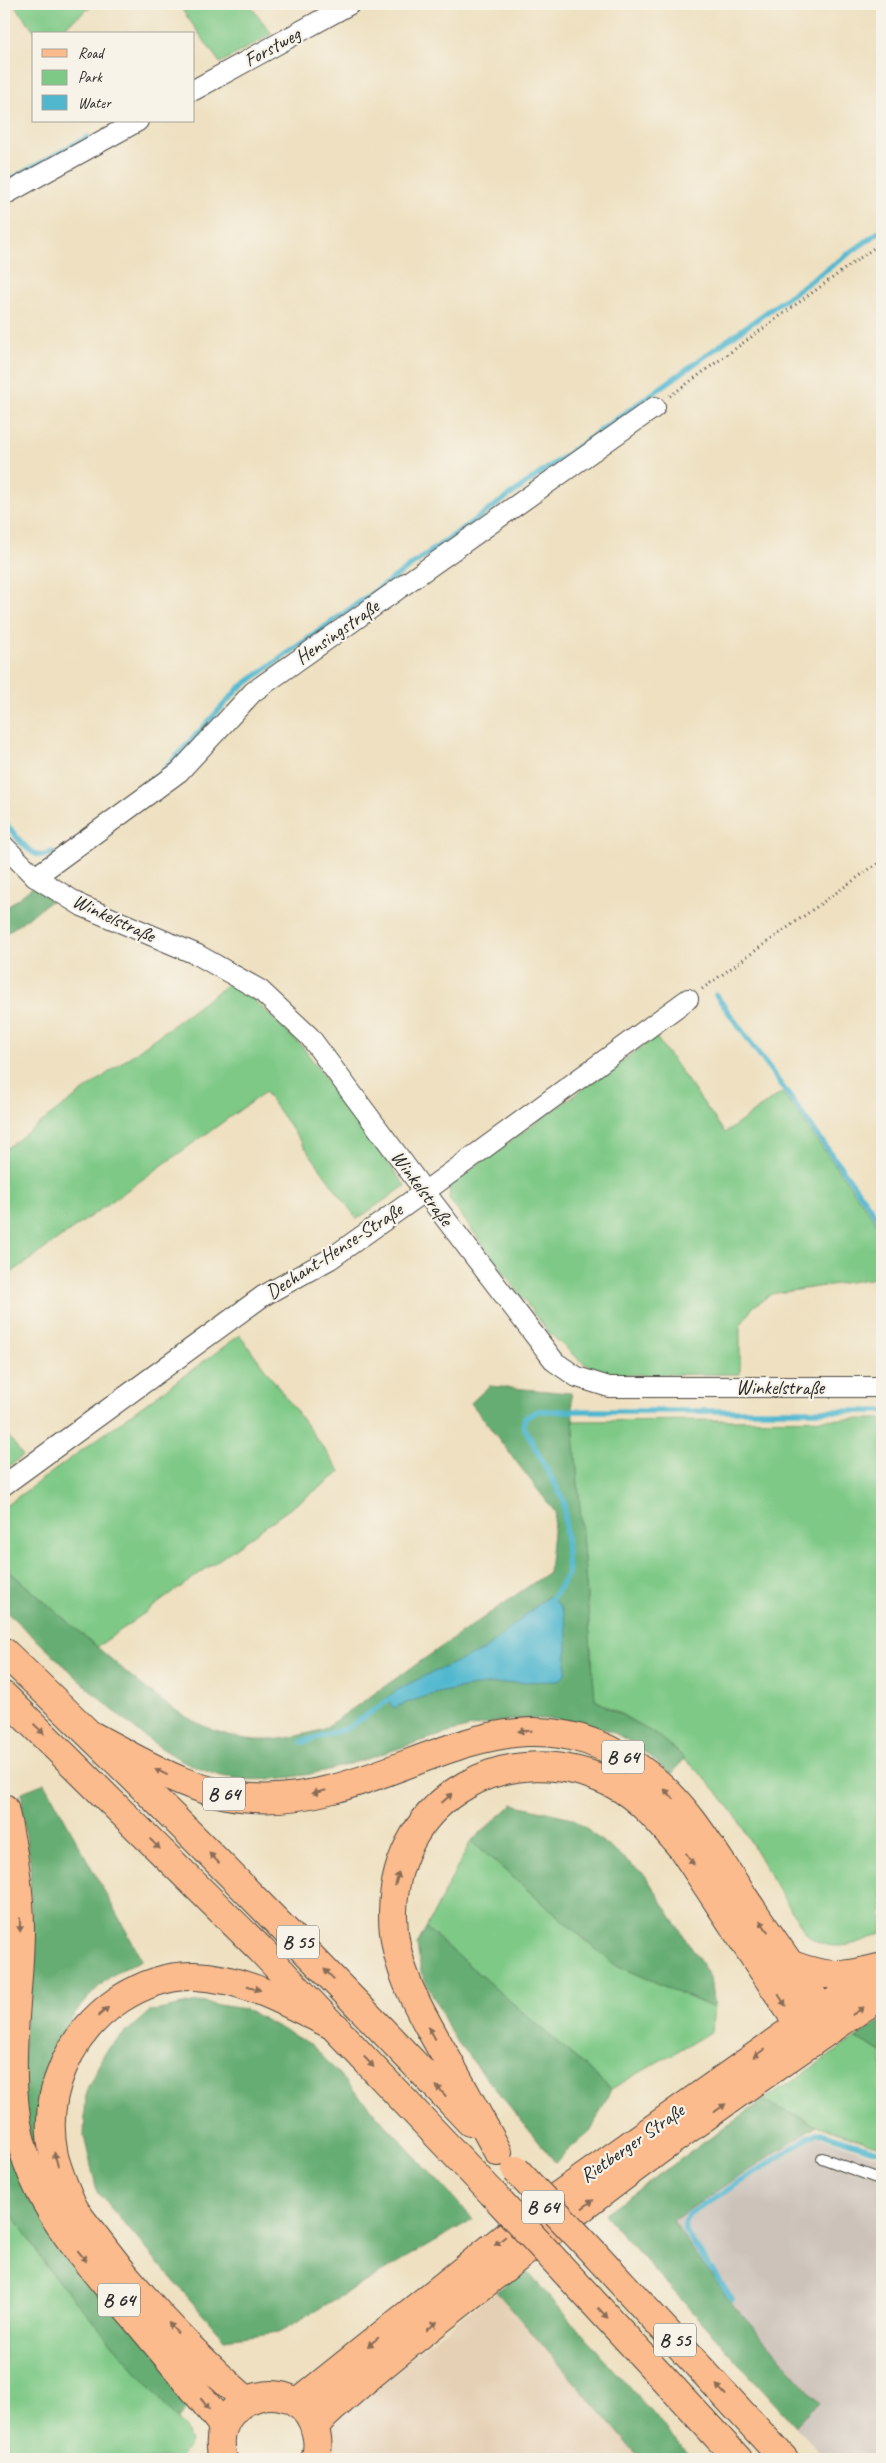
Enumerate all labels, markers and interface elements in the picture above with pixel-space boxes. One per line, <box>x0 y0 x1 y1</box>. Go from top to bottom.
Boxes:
street label: Forstweg <box>240 21 306 73</box>
legend <box>32 32 195 122</box>
text: Road <box>78 44 105 63</box>
text: Park <box>78 68 103 87</box>
text: Water <box>78 94 112 113</box>
street label: Hensingstraße <box>290 593 385 670</box>
street label: Winkelstraße <box>69 888 161 949</box>
street label: Winkelstraße <box>385 1145 459 1232</box>
street label: Dechant-Hense-Straße <box>261 1197 408 1305</box>
street label: Winkelstraße <box>736 1375 826 1400</box>
one-way arrow <box>33 1723 45 1735</box>
one-way arrow <box>516 1728 532 1736</box>
road number: B 64 <box>602 1740 644 1774</box>
one-way arrow <box>154 1768 168 1776</box>
road number: B 64 <box>203 1778 245 1810</box>
one-way arrow <box>311 1788 326 1796</box>
one-way arrow <box>663 1788 675 1800</box>
one-way arrow <box>441 1793 454 1804</box>
one-way arrow <box>148 1837 160 1849</box>
one-way arrow <box>209 1852 221 1864</box>
one-way arrow <box>685 1853 695 1866</box>
one-way arrow <box>393 1871 401 1887</box>
one-way arrow <box>16 1918 24 1934</box>
one-way arrow <box>759 1919 769 1933</box>
road number: B 55 <box>277 1925 319 1958</box>
one-way arrow <box>323 1968 335 1980</box>
one-way arrow <box>247 1985 262 1992</box>
one-way arrow <box>778 1994 787 2007</box>
one-way arrow <box>851 2006 865 2016</box>
one-way arrow <box>96 2007 109 2018</box>
one-way arrow <box>428 2026 436 2041</box>
one-way arrow <box>752 2048 766 2058</box>
one-way arrow <box>363 2056 375 2068</box>
one-way arrow <box>435 2086 447 2098</box>
street label: Rietberger Straße <box>575 2097 690 2188</box>
one-way arrow <box>713 2103 727 2113</box>
one-way arrow <box>52 2151 60 2166</box>
road number: B 64 <box>522 2190 564 2224</box>
one-way arrow <box>581 2198 594 2209</box>
one-way arrow <box>494 2235 507 2246</box>
one-way arrow <box>77 2249 87 2263</box>
road number: B 64 <box>98 2284 140 2316</box>
one-way arrow <box>597 2306 609 2318</box>
one-way arrow <box>425 2320 438 2331</box>
one-way arrow <box>168 2322 179 2334</box>
road number: B 55 <box>654 2324 696 2356</box>
one-way arrow <box>367 2337 380 2348</box>
one-way arrow <box>715 2384 727 2396</box>
one-way arrow <box>200 2397 211 2410</box>

